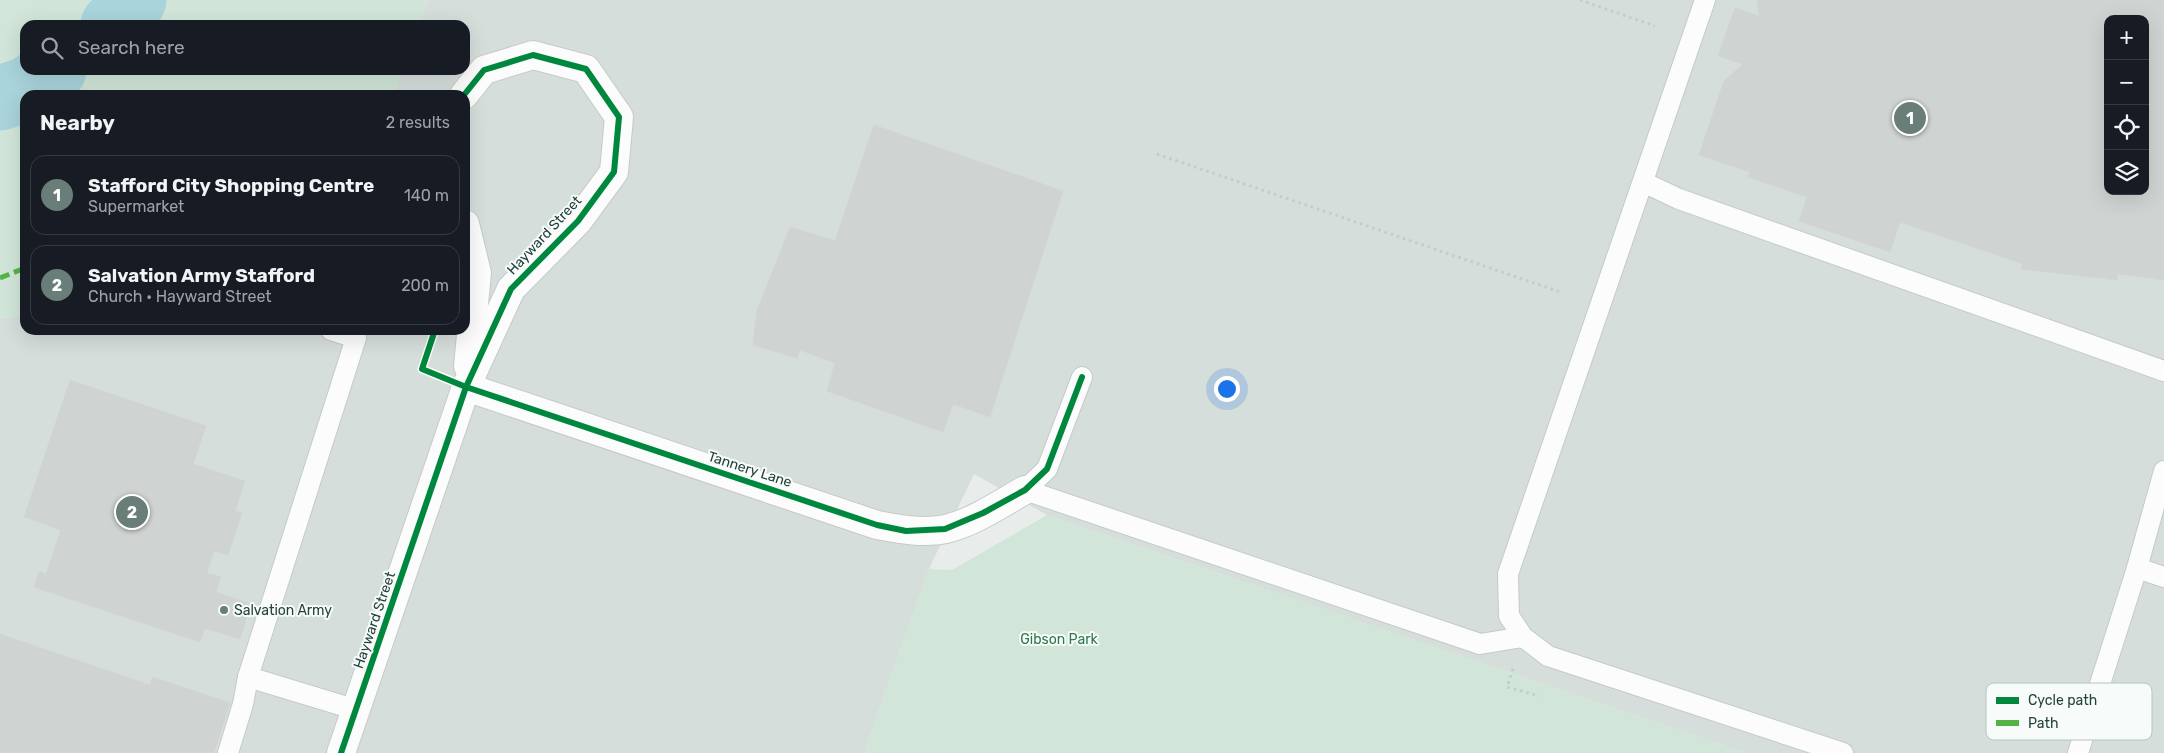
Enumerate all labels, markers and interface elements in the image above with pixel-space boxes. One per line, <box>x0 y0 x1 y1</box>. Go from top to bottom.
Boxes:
map controls <box>2104 15 2149 195</box>
button: + <box>2104 15 2149 60</box>
search box <box>20 20 470 75</box>
icon: search <box>38 34 66 62</box>
text: Search here <box>78 36 185 59</box>
button: − <box>2104 60 2149 105</box>
pin: 1 <box>1894 99 1926 137</box>
button: locate <box>2104 105 2149 150</box>
text: Nearby <box>40 110 115 135</box>
text: 2 results <box>386 113 450 132</box>
button: layers <box>2104 150 2149 195</box>
text: Stafford City Shopping Centre <box>88 174 374 197</box>
text: 1 <box>53 186 61 205</box>
text: 140 m <box>404 186 449 205</box>
street label: Hayward Street <box>504 192 586 278</box>
text: Supermarket <box>88 197 184 216</box>
text: Salvation Army Stafford <box>88 264 315 287</box>
text: 2 <box>52 276 62 295</box>
text: 200 m <box>401 276 449 295</box>
text: Church · Hayward Street <box>88 287 272 306</box>
your location <box>1214 376 1240 402</box>
street label: Tannery Lane <box>706 448 794 491</box>
pin: 2 <box>116 493 148 531</box>
street label: Hayward Street <box>350 569 399 671</box>
place label: Salvation Army <box>234 602 332 619</box>
marker: Salvation Army <box>218 604 230 616</box>
park label: Gibson Park <box>1020 631 1099 648</box>
legend <box>1986 683 2152 740</box>
text: Cycle path <box>2028 692 2097 709</box>
text: Path <box>2028 715 2059 732</box>

